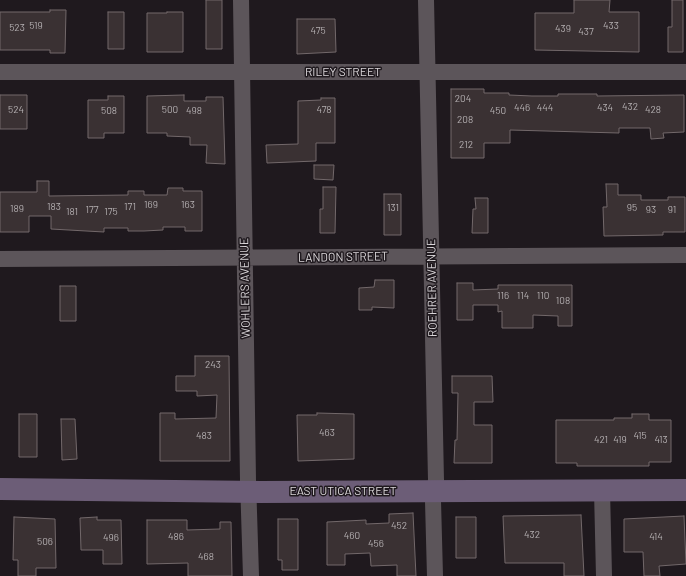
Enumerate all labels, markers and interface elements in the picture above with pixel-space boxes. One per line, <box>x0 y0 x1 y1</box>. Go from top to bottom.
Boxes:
house number: 519 <box>29 20 43 32</box>
house number: 433 <box>603 20 619 32</box>
house number: 523 <box>9 22 25 34</box>
house number: 439 <box>555 23 571 35</box>
house number: 475 <box>310 25 326 37</box>
house number: 437 <box>578 26 594 38</box>
street label: RILEY STREET <box>305 65 381 79</box>
house number: 204 <box>455 93 471 105</box>
house number: 432 <box>622 101 638 113</box>
house number: 446 <box>514 102 530 114</box>
house number: 444 <box>537 102 553 114</box>
house number: 434 <box>597 102 613 114</box>
house number: 524 <box>8 104 24 116</box>
house number: 500 <box>162 104 178 116</box>
house number: 478 <box>316 104 332 116</box>
house number: 428 <box>645 104 661 116</box>
house number: 508 <box>101 105 117 117</box>
house number: 498 <box>186 105 202 117</box>
house number: 450 <box>490 105 506 117</box>
house number: 208 <box>457 114 473 126</box>
house number: 212 <box>459 139 473 151</box>
house number: 169 <box>144 199 158 211</box>
house number: 163 <box>181 199 195 211</box>
house number: 183 <box>47 201 61 213</box>
house number: 171 <box>124 201 136 213</box>
house number: 131 <box>387 202 399 214</box>
house number: 95 <box>627 202 637 214</box>
house number: 189 <box>10 203 24 215</box>
house number: 177 <box>86 204 98 216</box>
house number: 93 <box>646 204 656 216</box>
house number: 91 <box>668 204 676 216</box>
house number: 181 <box>66 206 78 218</box>
house number: 175 <box>104 206 118 218</box>
street label: WOHLERS AVENUE <box>237 238 253 338</box>
street label: ROEHRER AVENUE <box>424 239 440 337</box>
street label: LANDON STREET <box>298 249 388 265</box>
house number: 116 <box>497 290 509 302</box>
house number: 114 <box>517 290 529 302</box>
house number: 110 <box>537 290 549 302</box>
house number: 108 <box>556 295 570 307</box>
house number: 243 <box>205 359 221 371</box>
house number: 463 <box>319 427 335 439</box>
house number: 483 <box>196 430 212 442</box>
house number: 415 <box>633 430 647 442</box>
house number: 421 <box>594 434 608 446</box>
house number: 419 <box>613 434 627 446</box>
house number: 413 <box>654 434 668 446</box>
street label: EAST UTICA STREET <box>289 484 397 498</box>
house number: 452 <box>391 520 407 532</box>
house number: 432 <box>524 529 540 541</box>
house number: 460 <box>344 530 360 542</box>
house number: 486 <box>168 531 184 543</box>
house number: 414 <box>649 531 663 543</box>
house number: 496 <box>103 532 119 544</box>
house number: 506 <box>37 536 53 548</box>
house number: 456 <box>368 538 384 550</box>
house number: 468 <box>198 551 214 563</box>

